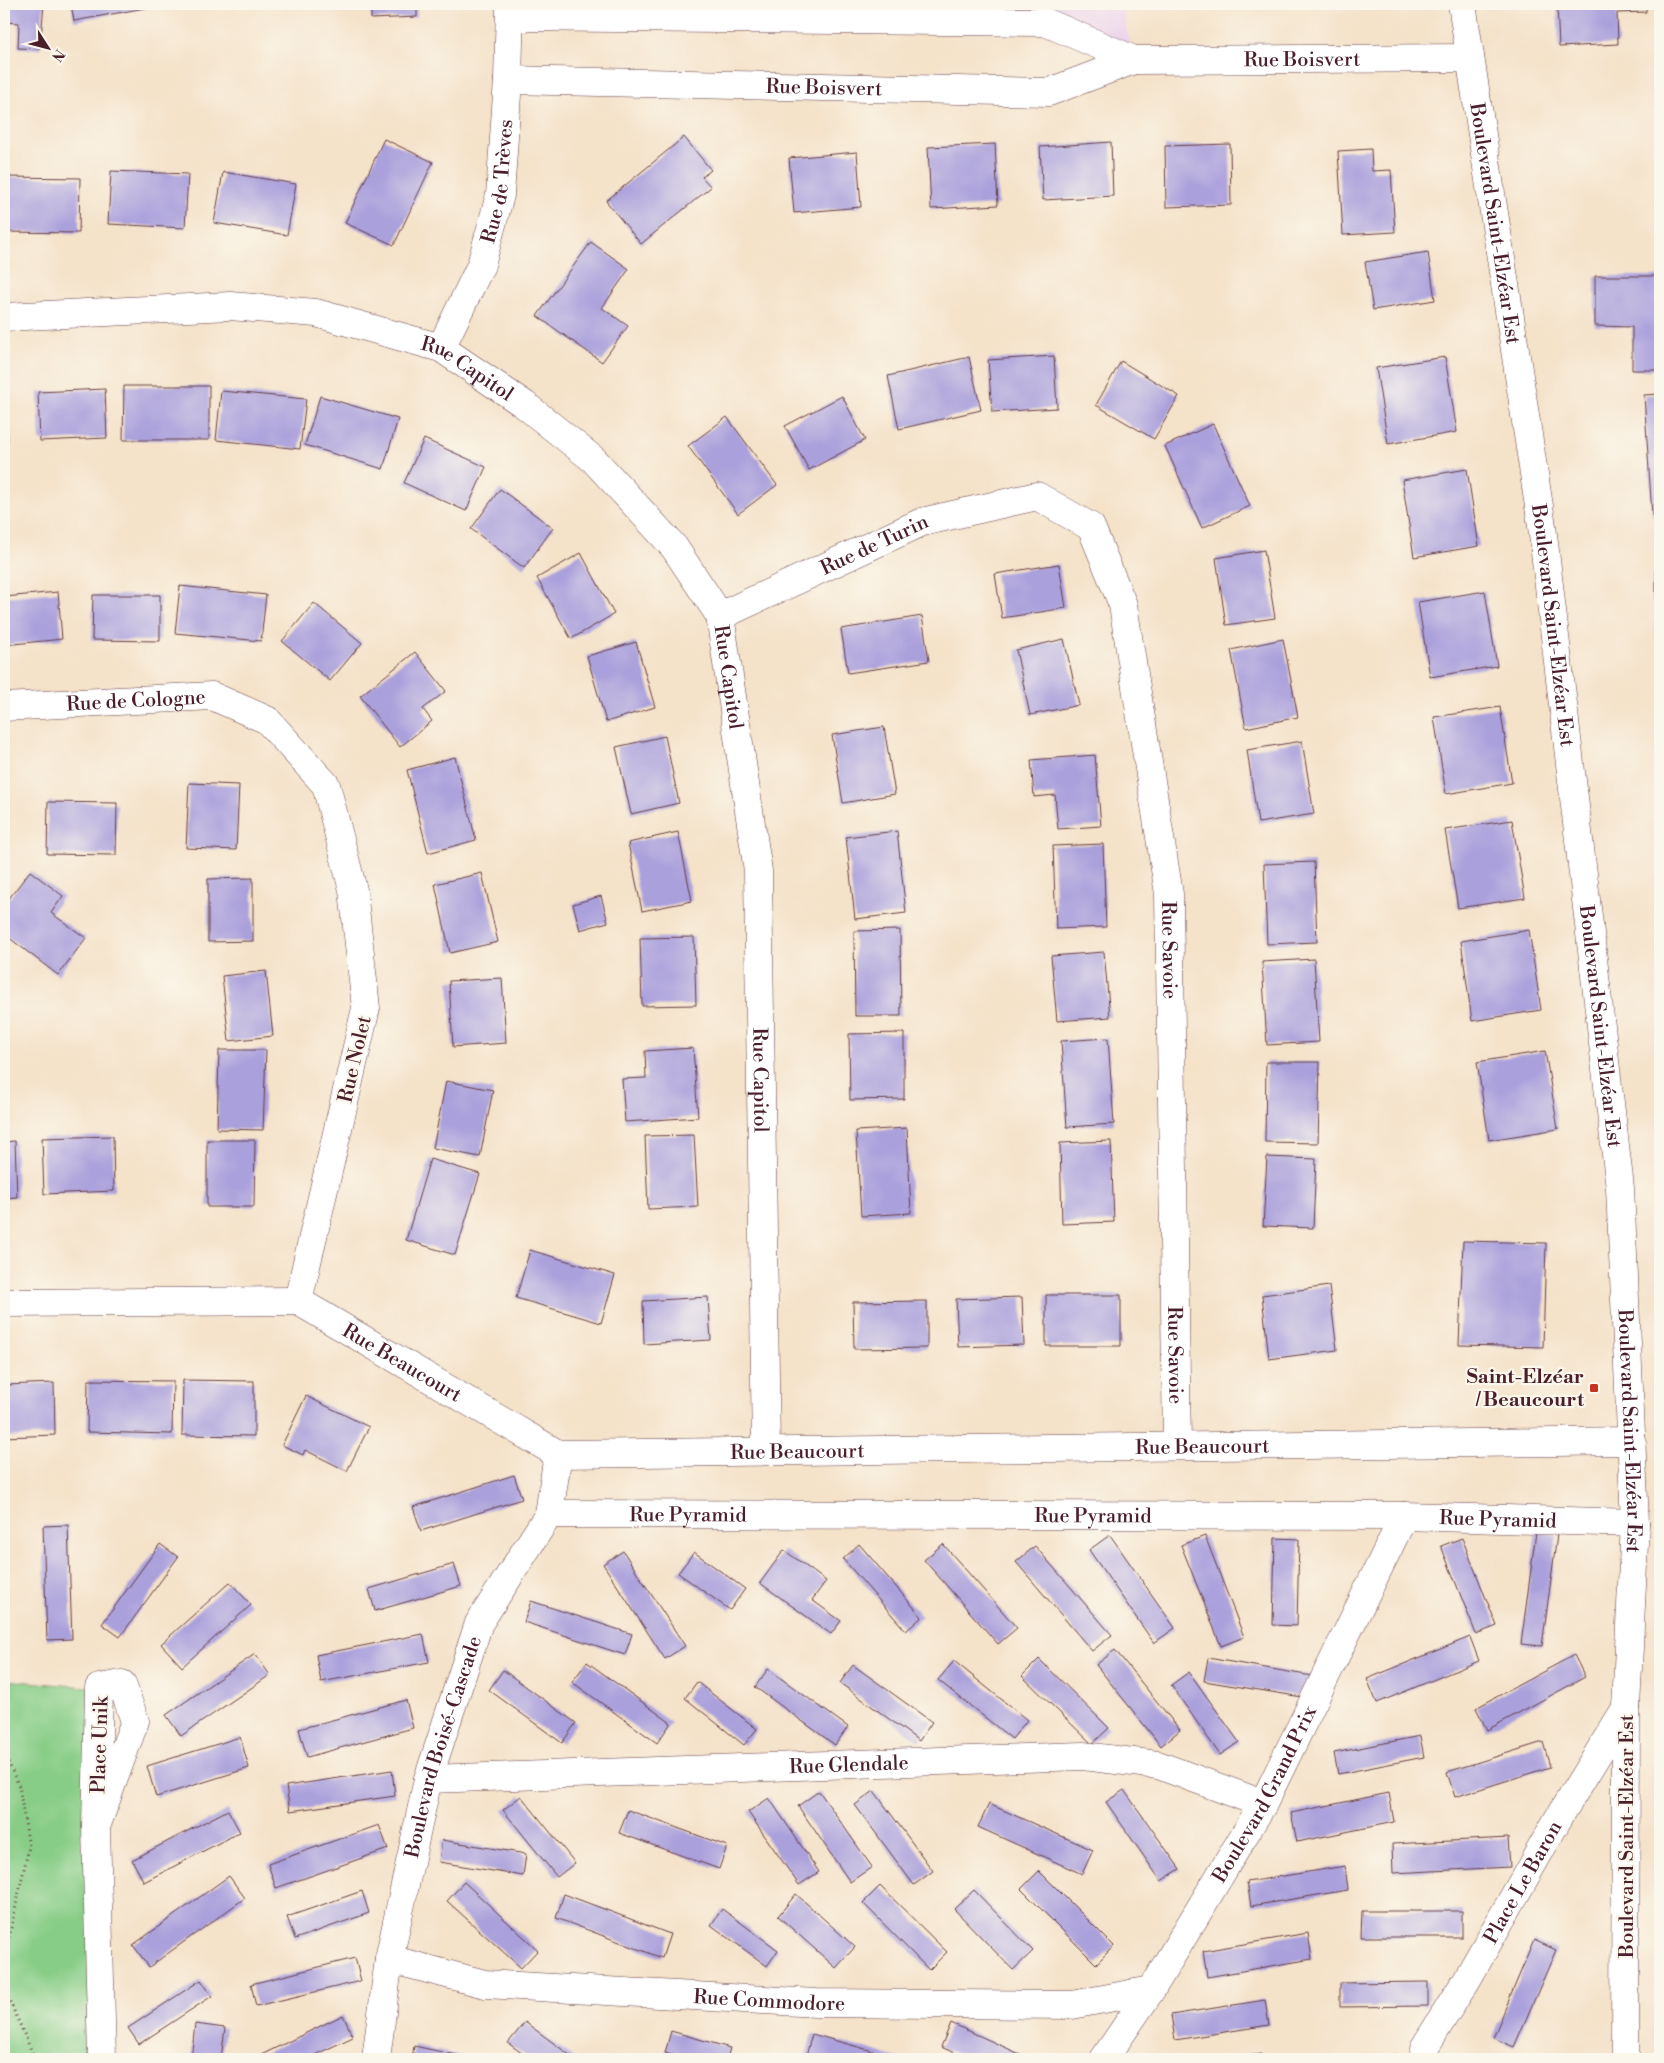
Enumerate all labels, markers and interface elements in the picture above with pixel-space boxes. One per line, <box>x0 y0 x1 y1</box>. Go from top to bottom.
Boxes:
north arrow <box>22 22 72 72</box>
text: N <box>47 45 68 65</box>
street label: Rue Boisvert <box>1244 48 1360 73</box>
street label: Rue Boisvert <box>765 75 882 102</box>
street label: Boulevard Saint-Elzéar Est <box>1463 100 1525 346</box>
street label: Rue de Trèves <box>476 118 519 246</box>
street label: Rue Capitol <box>418 332 518 408</box>
street label: Boulevard Saint-Elzéar Est <box>1525 501 1579 748</box>
street label: Rue de Turin <box>817 510 933 582</box>
street label: Rue Capitol <box>707 623 748 731</box>
street label: Rue de Cologne <box>66 685 206 718</box>
street label: Rue Savoie <box>1155 901 1182 999</box>
street label: Boulevard Saint-Elzéar Est <box>1573 903 1626 1149</box>
street label: Rue Nolet <box>333 1013 378 1105</box>
street label: Rue Capitol <box>746 1027 773 1133</box>
street label: Rue Savoie <box>1161 1306 1187 1404</box>
street label: Boulevard Saint-Elzéar Est <box>1611 1308 1646 1553</box>
street label: Rue Beaucourt <box>337 1319 466 1408</box>
place label: Saint-Elzéar / Beaucourt <box>1466 1365 1585 1413</box>
marker: Saint-Elzéar / Beaucourt <box>1588 1382 1600 1394</box>
street label: Rue Beaucourt <box>1135 1434 1270 1461</box>
street label: Rue Beaucourt <box>730 1439 865 1466</box>
street label: Rue Pyramid <box>629 1503 747 1528</box>
street label: Rue Pyramid <box>1034 1504 1152 1529</box>
street label: Rue Pyramid <box>1439 1506 1558 1535</box>
street label: Boulevard Boisé-Cascade <box>400 1633 488 1861</box>
street label: Place Unik <box>86 1694 115 1794</box>
street label: Boulevard Grand Prix <box>1207 1701 1323 1888</box>
street label: Boulevard Saint-Elzéar Est <box>1615 1714 1640 1959</box>
street label: Rue Glendale <box>789 1751 909 1780</box>
street label: Place Le Baron <box>1479 1817 1568 1949</box>
street label: Rue Commodore <box>693 1985 845 2017</box>

